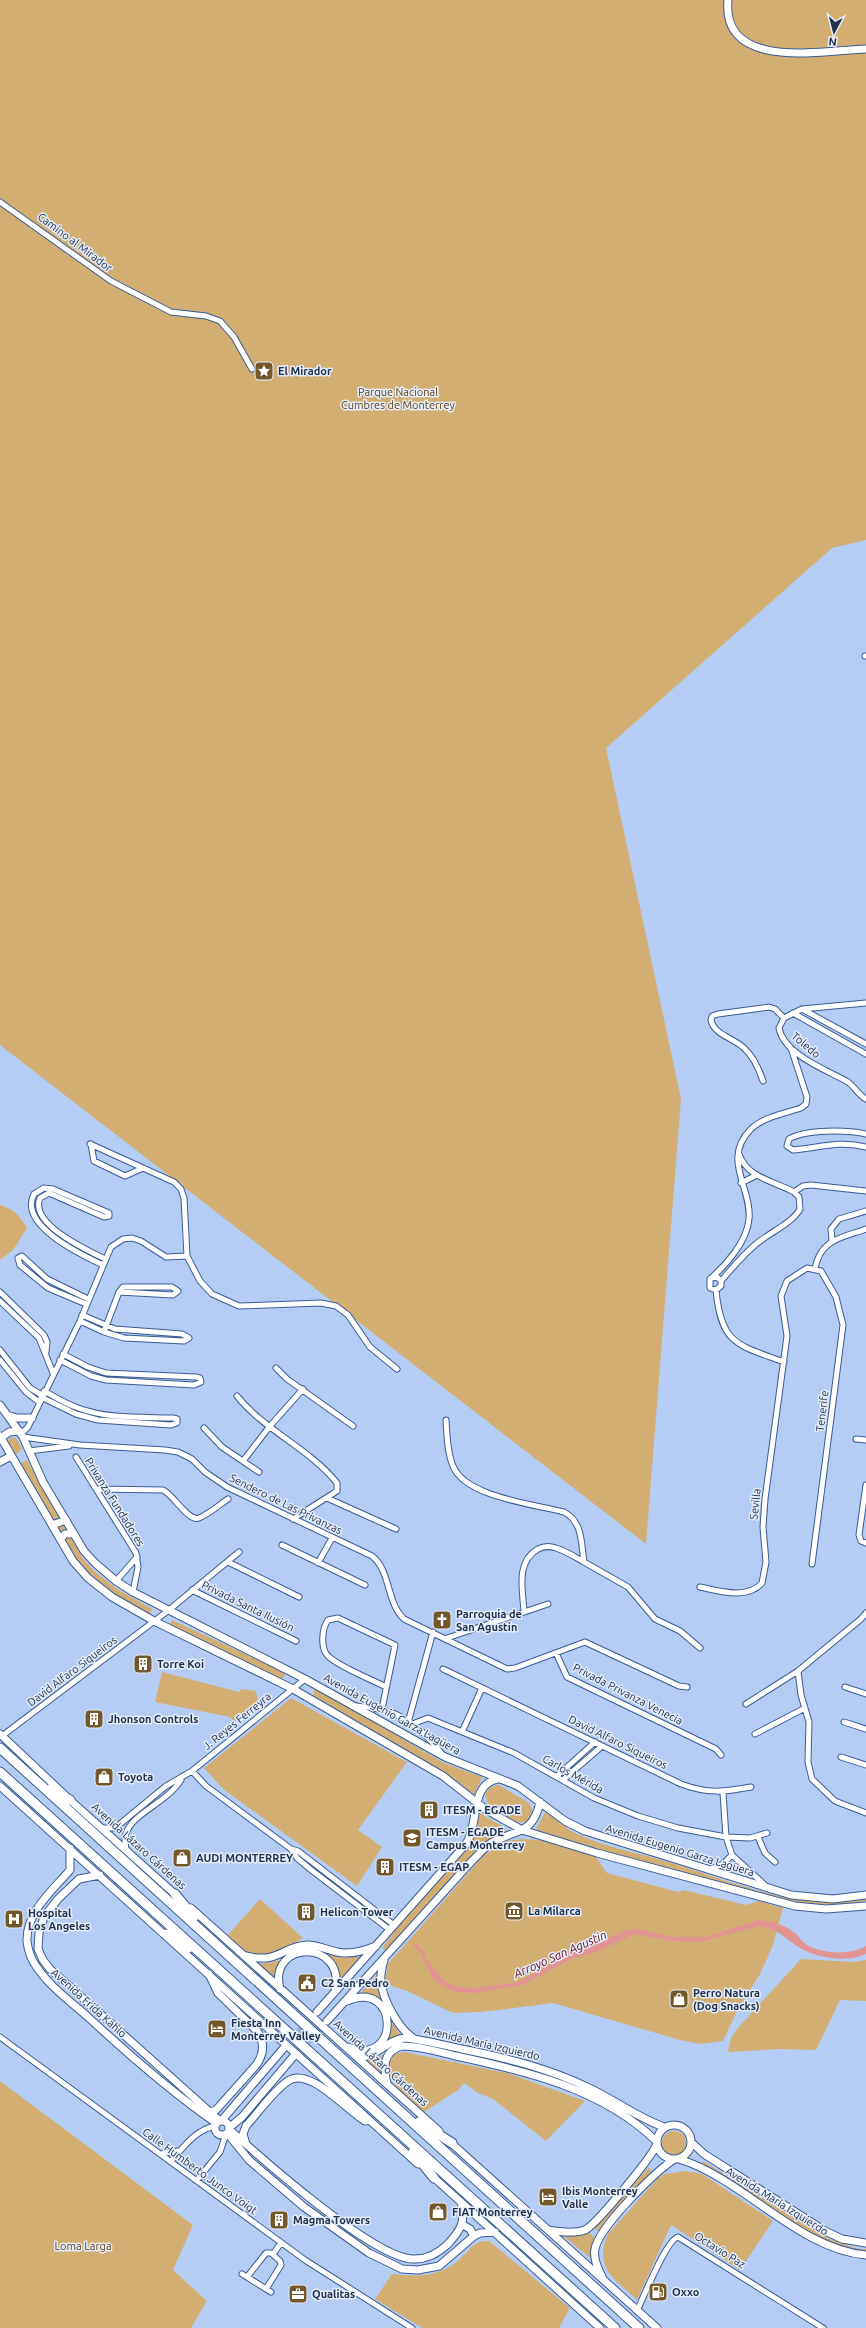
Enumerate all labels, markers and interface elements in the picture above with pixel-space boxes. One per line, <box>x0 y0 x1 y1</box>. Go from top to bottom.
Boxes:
north arrow <box>814 12 854 52</box>
text: N <box>828 35 838 48</box>
street label: Camino al Mirador <box>35 210 115 274</box>
place icon: El Mirador <box>253 360 275 382</box>
place label: El Mirador <box>278 365 332 377</box>
park label: Parque Nacional Cumbres de Monterrey <box>341 386 456 411</box>
street label: Toledo <box>789 1030 823 1060</box>
street label: Tenerife <box>814 1390 830 1432</box>
street label: Privanza Fundadores <box>83 1456 147 1549</box>
street label: Sendero de Las Privanzas <box>228 1472 344 1537</box>
street label: Sevilla <box>747 1488 763 1520</box>
street label: Privada Santa Ilusión <box>200 1578 296 1634</box>
place label: Parroquia de San Agustin <box>456 1608 522 1633</box>
church icon: Parroquia de San Agustin <box>431 1609 453 1631</box>
street label: David Alfaro Siqueiros <box>25 1633 119 1708</box>
building icon: Torre Koi <box>132 1653 154 1675</box>
place label: Torre Koi <box>157 1658 204 1670</box>
street label: Privada Privanza Venecia <box>571 1661 685 1727</box>
street label: Avenida Eugenio Garza Lagüera <box>321 1671 463 1757</box>
street label: J. Reyes Ferreyra <box>201 1690 273 1752</box>
building icon: Jhonson Controls <box>83 1708 105 1730</box>
place label: Jhonson Controls <box>108 1713 198 1725</box>
street label: David Alfaro Siqueiros <box>567 1713 670 1771</box>
street label: Carlos Mérida <box>540 1752 606 1796</box>
shop icon: Toyota <box>93 1766 115 1788</box>
place label: Toyota <box>118 1771 153 1783</box>
building icon: ITESM - EGADE <box>418 1799 440 1821</box>
street label: Avenida Lázaro Cárdenas <box>89 1800 189 1892</box>
place label: ITESM - EGADE <box>443 1804 521 1816</box>
street label: Avenida Eugenio Garza Lagüera <box>604 1822 756 1878</box>
place label: ITESM - EGADE Campus Monterrey <box>426 1826 524 1851</box>
school or university icon: ITESM - EGADE Campus Monterrey <box>401 1827 423 1849</box>
shop icon: AUDI MONTERREY <box>171 1847 193 1869</box>
place label: AUDI MONTERREY <box>196 1852 293 1864</box>
building icon: ITESM - EGAP <box>374 1856 396 1878</box>
place label: ITESM - EGAP <box>399 1861 469 1873</box>
museum icon: La Milarca <box>503 1900 525 1922</box>
building icon: Helicon Tower <box>295 1901 317 1923</box>
place label: La Milarca <box>528 1905 581 1917</box>
place label: Helicon Tower <box>320 1906 394 1918</box>
place label: Hospital Los Angeles <box>28 1907 90 1932</box>
hospital icon: Hospital Los Angeles <box>3 1908 25 1930</box>
water label: Arroyo San Agustin <box>511 1928 608 1981</box>
street label: Avenida Frida Kahlo <box>49 1966 129 2040</box>
public building icon: C2 San Pedro <box>296 1972 318 1994</box>
place label: C2 San Pedro <box>321 1977 389 1989</box>
place label: Perro Natura (Dog Snacks) <box>693 1987 760 2013</box>
shop icon: Perro Natura (Dog Snacks) <box>668 1988 690 2010</box>
place label: Fiesta Inn Monterrey Valley <box>231 2017 321 2042</box>
street label: Avenida Lázaro Cárdenas <box>331 2017 431 2109</box>
hotel icon: Fiesta Inn Monterrey Valley <box>206 2018 228 2040</box>
street label: Avenida María Izquierdo <box>423 2024 541 2062</box>
street label: Calle Humberto Junco Voigt <box>140 2125 260 2217</box>
street label: Avenida María Izquierdo <box>724 2165 830 2237</box>
place label: Ibis Monterrey Valle <box>562 2185 638 2210</box>
hotel icon: Ibis Monterrey Valle <box>537 2186 559 2208</box>
shop icon: FIAT Monterrey <box>427 2201 449 2223</box>
place label: FIAT Monterrey <box>452 2206 533 2218</box>
building icon: Magma Towers <box>268 2209 290 2231</box>
place label: Magma Towers <box>293 2214 370 2226</box>
street label: Octavio Paz <box>692 2230 748 2270</box>
park label: Loma Larga <box>54 2240 112 2252</box>
fuel station icon: Oxxo <box>647 2281 669 2303</box>
office icon: Qualitas <box>287 2283 309 2305</box>
place label: Oxxo <box>672 2286 700 2298</box>
place label: Qualitas <box>312 2288 355 2300</box>

